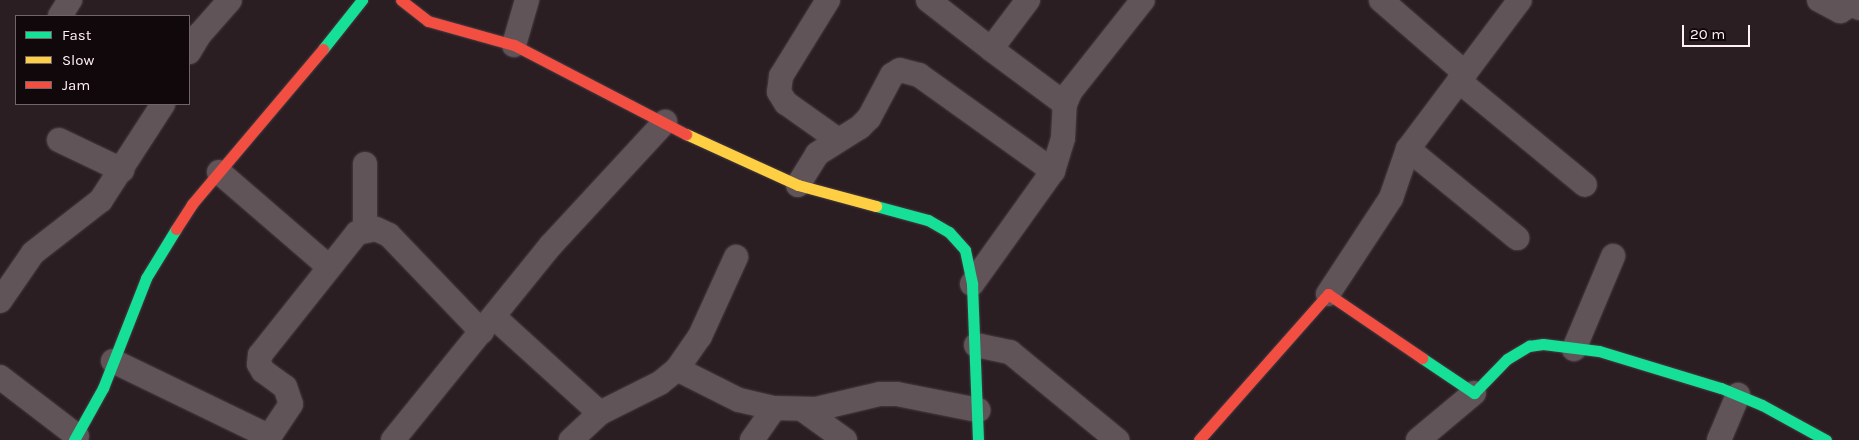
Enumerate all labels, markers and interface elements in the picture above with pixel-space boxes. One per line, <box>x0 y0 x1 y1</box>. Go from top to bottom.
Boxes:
legend <box>15 15 190 105</box>
scale bar <box>1684 15 1752 47</box>
text: 20 m <box>1690 25 1725 43</box>
text: Fast <box>62 26 91 44</box>
text: Slow <box>62 51 94 69</box>
text: Jam <box>62 76 90 94</box>

